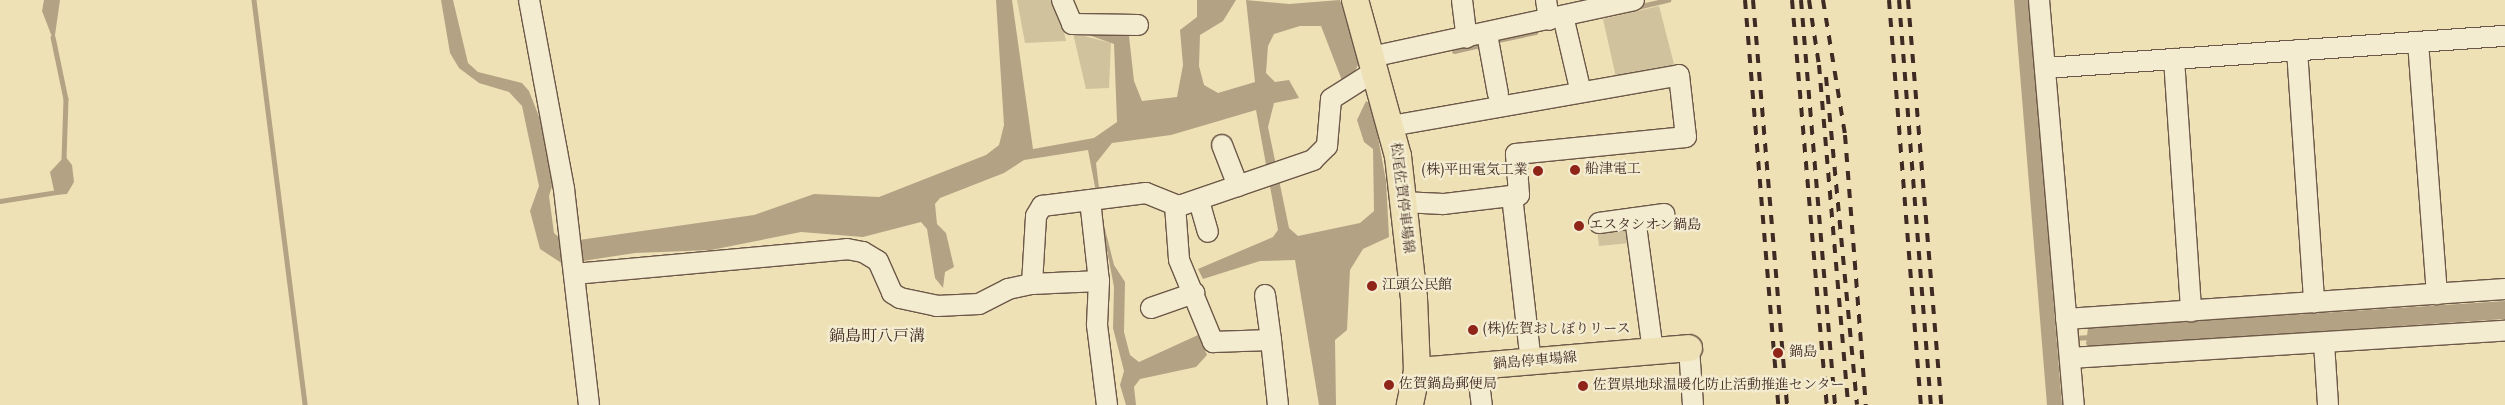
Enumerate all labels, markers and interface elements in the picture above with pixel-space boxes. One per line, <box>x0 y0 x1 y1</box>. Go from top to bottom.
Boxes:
street label: 松尾佐賀停車場線 <box>1386 141 1416 255</box>
place label: 船津電工 <box>1585 162 1641 178</box>
place label: (株)平田電気工業 <box>1422 163 1528 179</box>
marker: 船津電工 <box>1569 164 1581 176</box>
marker: (株)平田電気工業 <box>1532 165 1544 177</box>
place label: エスタシオン鍋島 <box>1589 218 1701 234</box>
marker: エスタシオン鍋島 <box>1573 220 1585 232</box>
place label: 江頭公民館 <box>1382 278 1452 294</box>
marker: 江頭公民館 <box>1366 280 1378 292</box>
place label: (株)佐賀おしぼりリース <box>1483 322 1631 338</box>
marker: (株)佐賀おしぼりリース <box>1467 324 1479 336</box>
district label: 鍋島町八戸溝 <box>829 327 925 347</box>
place label: 鍋島 <box>1789 345 1817 361</box>
marker: 鍋島 <box>1771 346 1785 360</box>
street label: 鍋島停車場線 <box>1492 350 1578 374</box>
place label: 佐賀鍋島郵便局 <box>1399 377 1497 393</box>
place label: 佐賀県地球温暖化防止活動推進センター <box>1593 378 1845 394</box>
marker: 佐賀鍋島郵便局 <box>1383 379 1395 391</box>
marker: 佐賀県地球温暖化防止活動推進センター <box>1577 380 1589 392</box>

